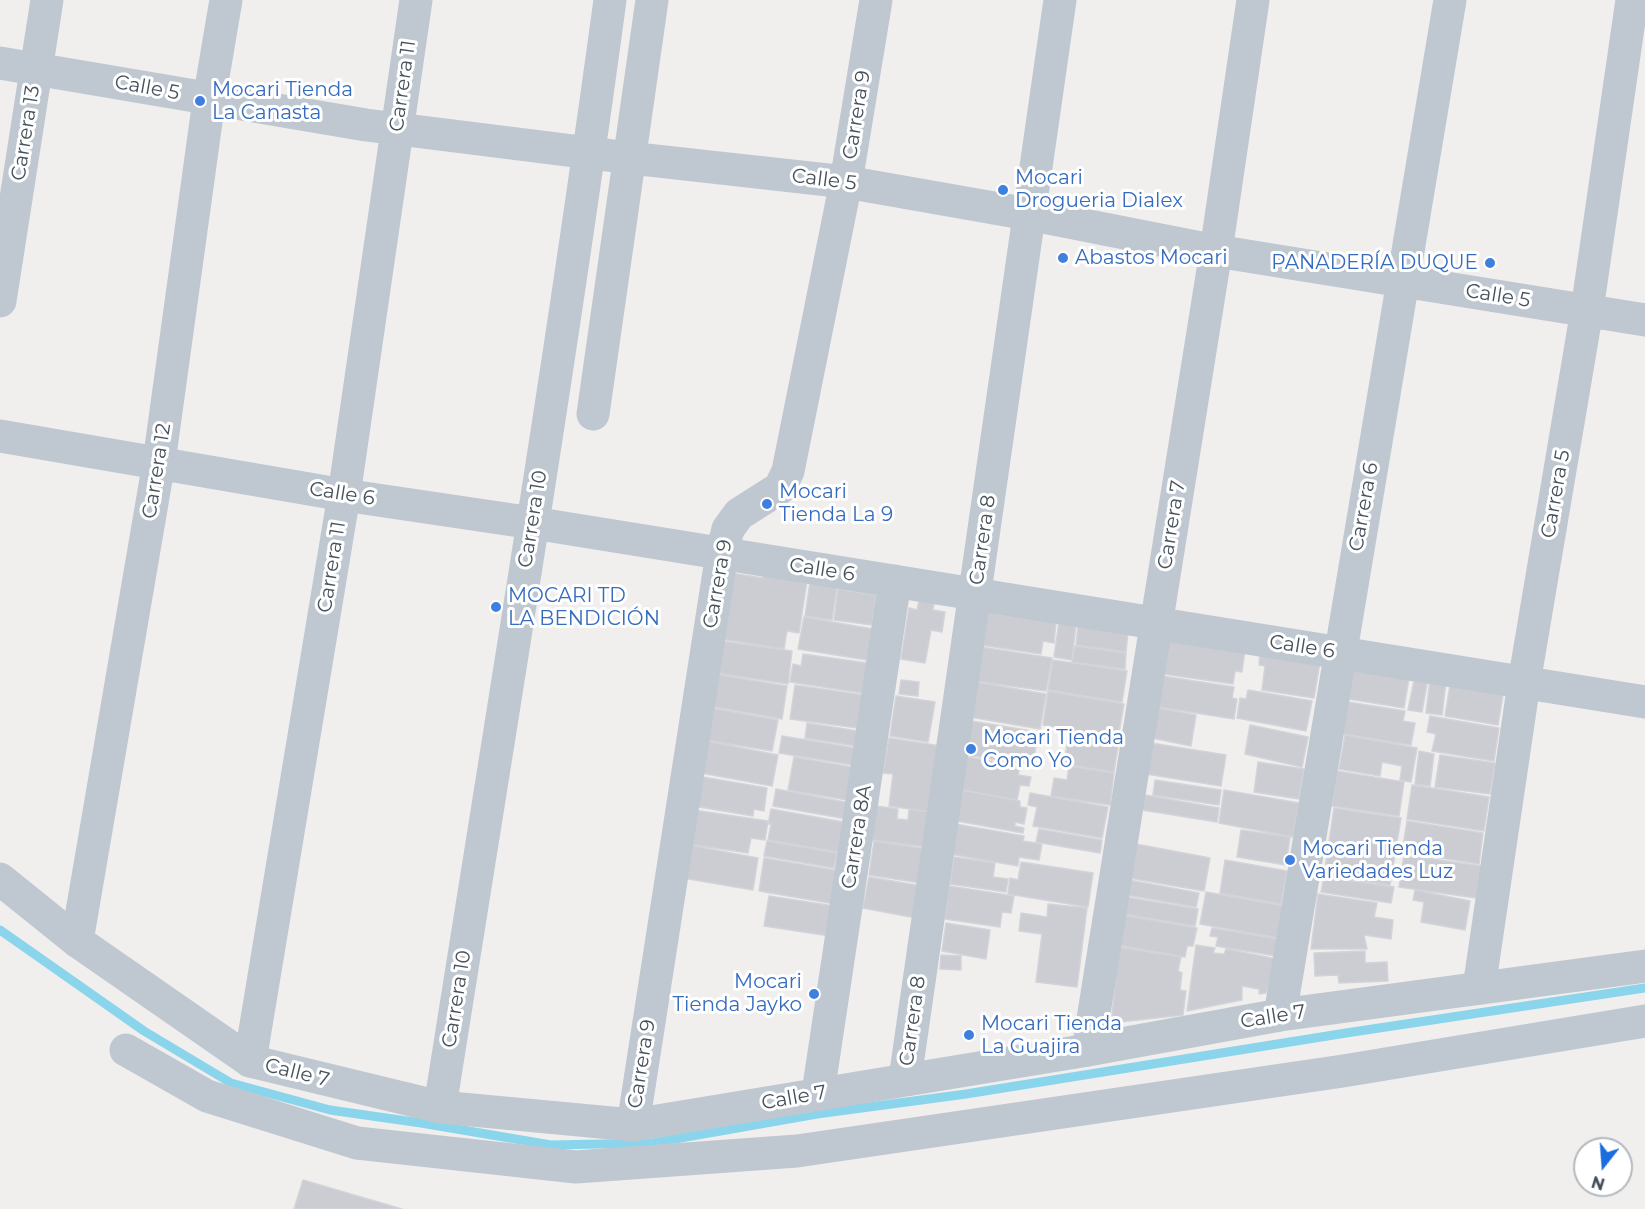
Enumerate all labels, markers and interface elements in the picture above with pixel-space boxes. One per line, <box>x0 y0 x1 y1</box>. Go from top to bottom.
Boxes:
street label: Carrera 11 <box>385 39 421 133</box>
street label: Carrera 9 <box>838 69 876 161</box>
street label: Calle 5 <box>113 71 181 105</box>
place label: Mocari Tienda La Canasta <box>212 78 353 125</box>
street label: Carrera 13 <box>7 84 45 182</box>
marker: Mocari Tienda La Canasta <box>193 94 207 108</box>
street label: Calle 5 <box>790 164 858 196</box>
place label: Mocari Drogueria Dialex <box>1015 166 1183 213</box>
marker: Mocari Drogueria Dialex <box>996 183 1010 197</box>
place label: Abastos Mocari <box>1075 246 1228 270</box>
marker: Abastos Mocari <box>1056 251 1070 265</box>
place label: PANADERÍA DUQUE <box>1271 251 1478 275</box>
marker: PANADERÍA DUQUE <box>1483 256 1497 270</box>
street label: Calle 5 <box>1464 279 1532 313</box>
street label: Carrera 12 <box>138 422 176 520</box>
street label: Carrera 5 <box>1536 448 1576 540</box>
street label: Carrera 6 <box>1344 461 1384 553</box>
street label: Carrera 10 <box>513 469 553 569</box>
street label: Calle 6 <box>307 477 377 511</box>
street label: Carrera 7 <box>1153 479 1191 571</box>
place label: Mocari Tienda La 9 <box>779 480 893 527</box>
street label: Carrera 8 <box>965 493 1001 587</box>
marker: Mocari Tienda La 9 <box>760 497 774 511</box>
street label: Carrera 11 <box>313 520 351 614</box>
street label: Carrera 9 <box>698 538 738 630</box>
street label: Calle 6 <box>787 553 857 587</box>
place label: MOCARI TD LA BENDICIÓN <box>508 584 660 631</box>
marker: MOCARI TD LA BENDICIÓN <box>489 600 503 614</box>
street label: Calle 6 <box>1267 630 1337 664</box>
place label: Mocari Tienda Como Yo <box>983 726 1124 773</box>
marker: Mocari Tienda Como Yo <box>964 742 978 756</box>
street label: Carrera 8A <box>837 783 877 891</box>
place label: Mocari Tienda Variedades Luz <box>1302 837 1453 884</box>
marker: Mocari Tienda Variedades Luz <box>1283 853 1297 867</box>
street label: Carrera 10 <box>437 949 477 1049</box>
place label: Mocari Tienda Jayko <box>673 970 802 1017</box>
street label: Carrera 8 <box>895 974 931 1068</box>
marker: Mocari Tienda Jayko <box>807 987 821 1001</box>
street label: Calle 7 <box>1239 1000 1307 1034</box>
place label: Mocari Tienda La Guajira <box>981 1012 1122 1059</box>
street label: Carrera 9 <box>623 1018 661 1110</box>
marker: Mocari Tienda La Guajira <box>962 1028 976 1042</box>
street label: Calle 7 <box>262 1053 332 1093</box>
street label: Calle 7 <box>760 1080 828 1116</box>
north arrow <box>1573 1137 1633 1197</box>
text: N <box>1589 1172 1607 1194</box>

